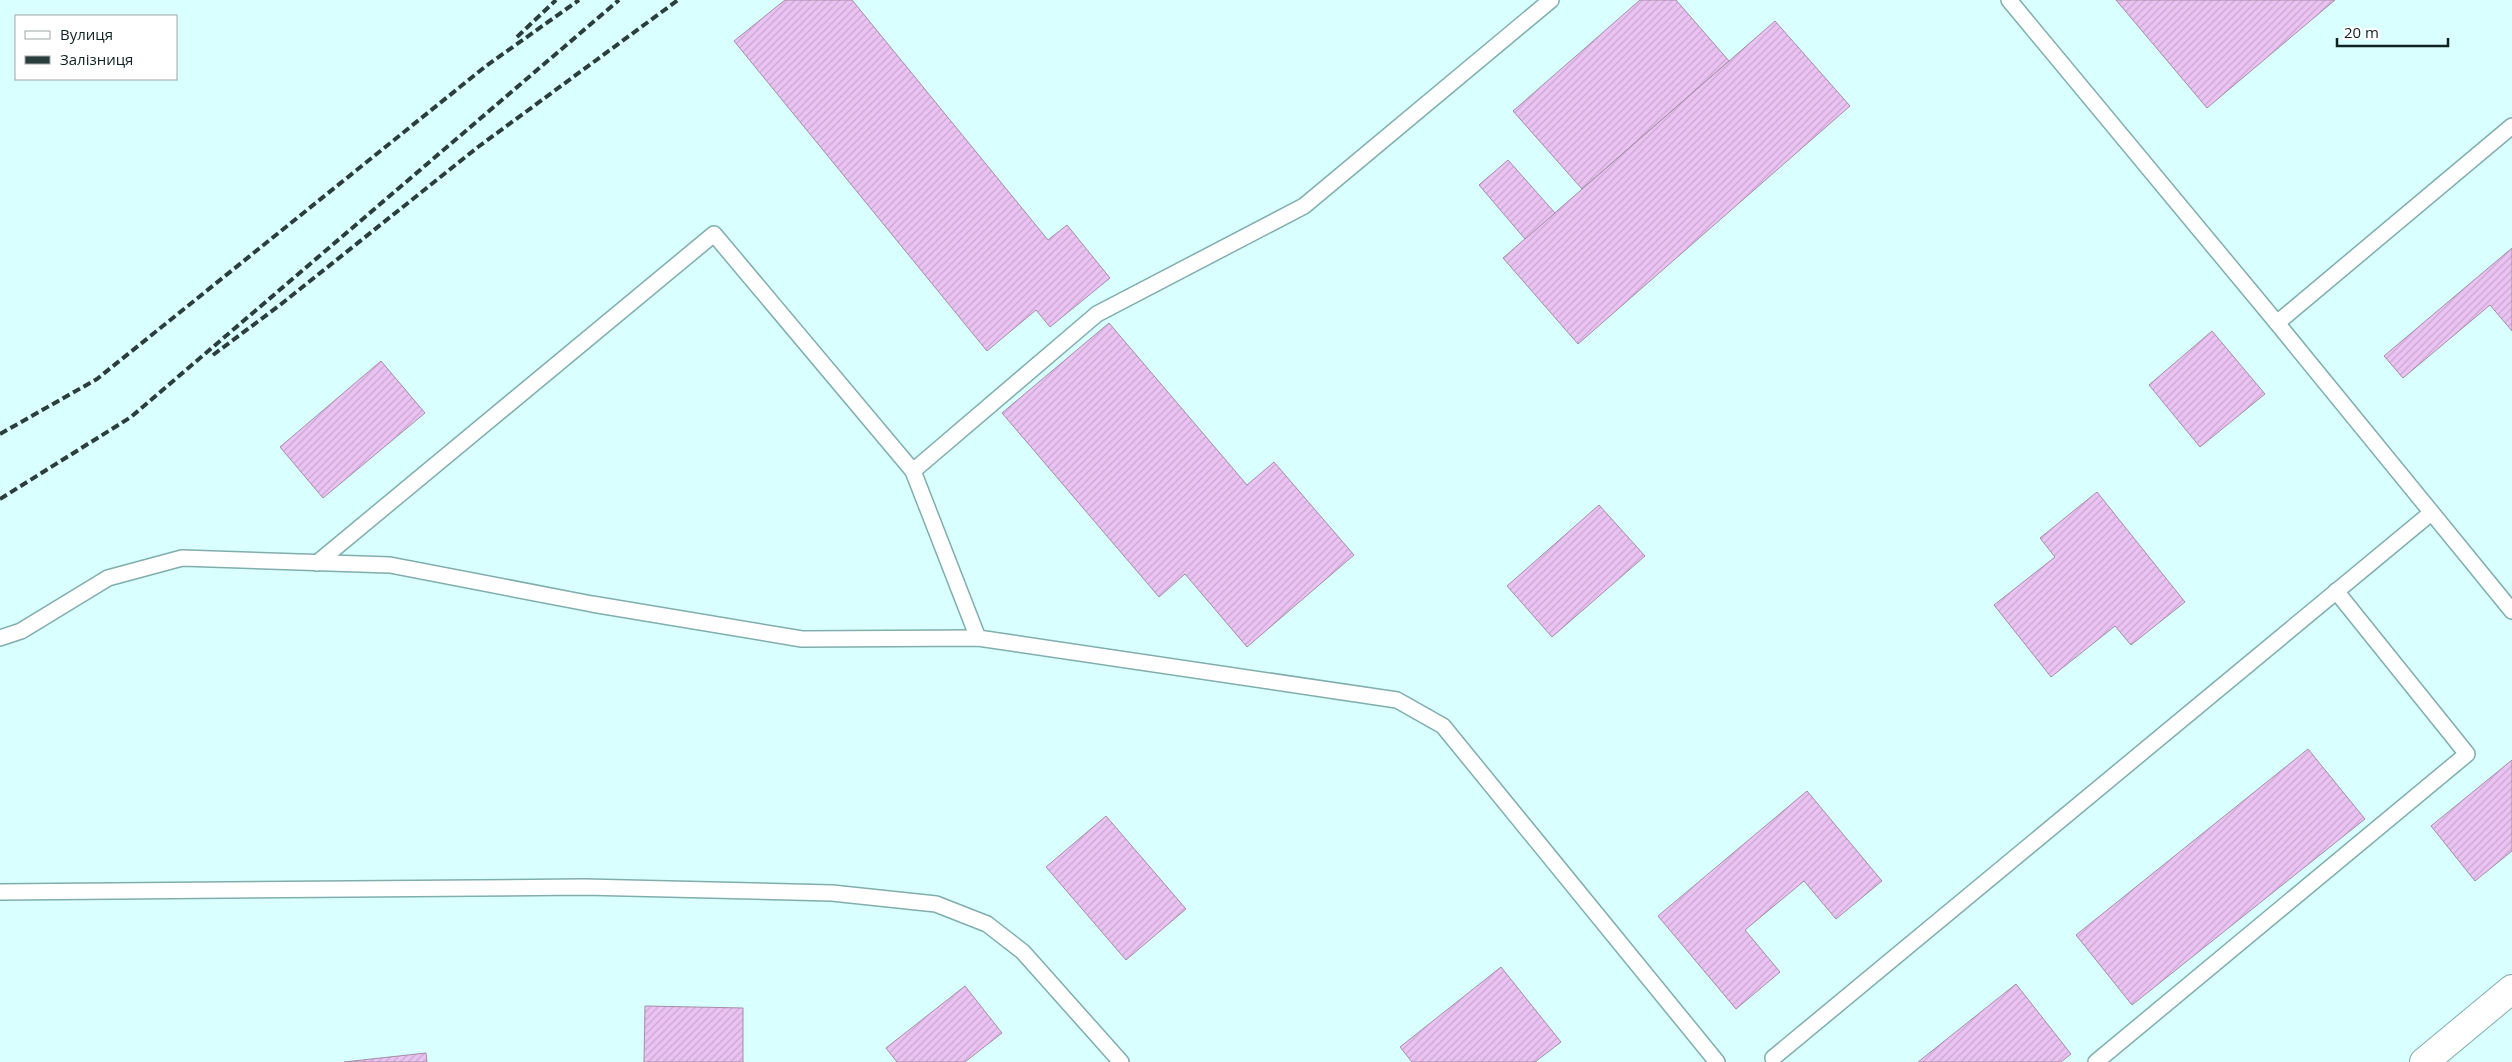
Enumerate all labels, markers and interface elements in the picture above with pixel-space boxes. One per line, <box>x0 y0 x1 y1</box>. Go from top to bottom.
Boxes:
legend <box>15 15 178 80</box>
scale bar <box>2337 15 2448 47</box>
text: 20 m <box>2344 22 2379 42</box>
text: Вулиця <box>60 24 113 44</box>
text: Залізниця <box>60 49 133 69</box>

